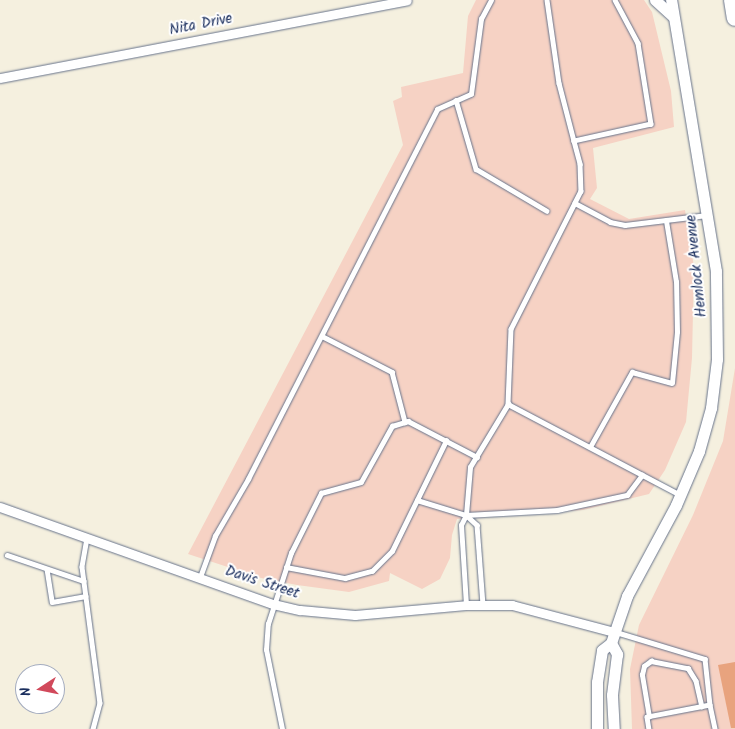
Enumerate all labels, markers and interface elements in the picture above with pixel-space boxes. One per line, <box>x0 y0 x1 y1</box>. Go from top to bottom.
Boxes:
street label: Nita Drive <box>168 10 234 40</box>
street label: Hemlock Avenue <box>683 214 711 318</box>
street label: Davis Street <box>223 563 301 603</box>
north arrow <box>15 664 65 714</box>
text: N <box>15 685 38 698</box>

